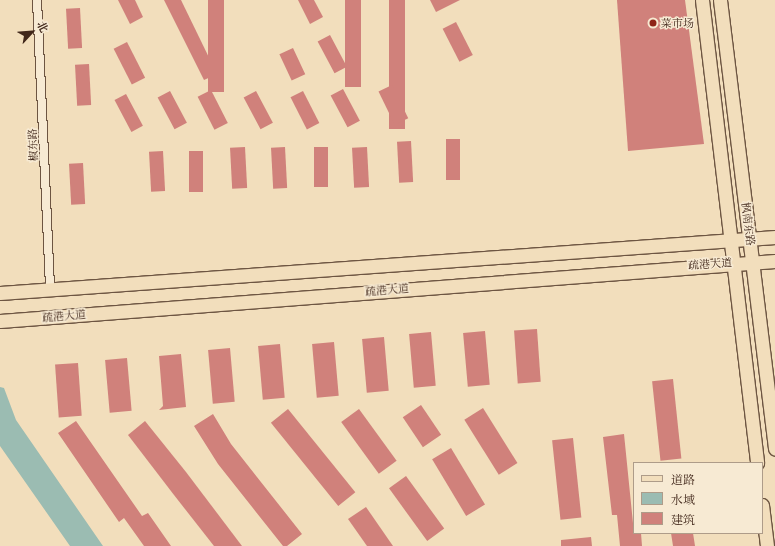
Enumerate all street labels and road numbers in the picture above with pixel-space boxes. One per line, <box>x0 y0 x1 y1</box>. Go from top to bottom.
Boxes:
street label: 椒东路 <box>26 128 40 162</box>
street label: 枫南东路 <box>739 201 757 247</box>
street label: 疏港大道 <box>688 256 732 272</box>
street label: 疏港大道 <box>365 282 409 298</box>
street label: 疏港大道 <box>42 308 86 324</box>

